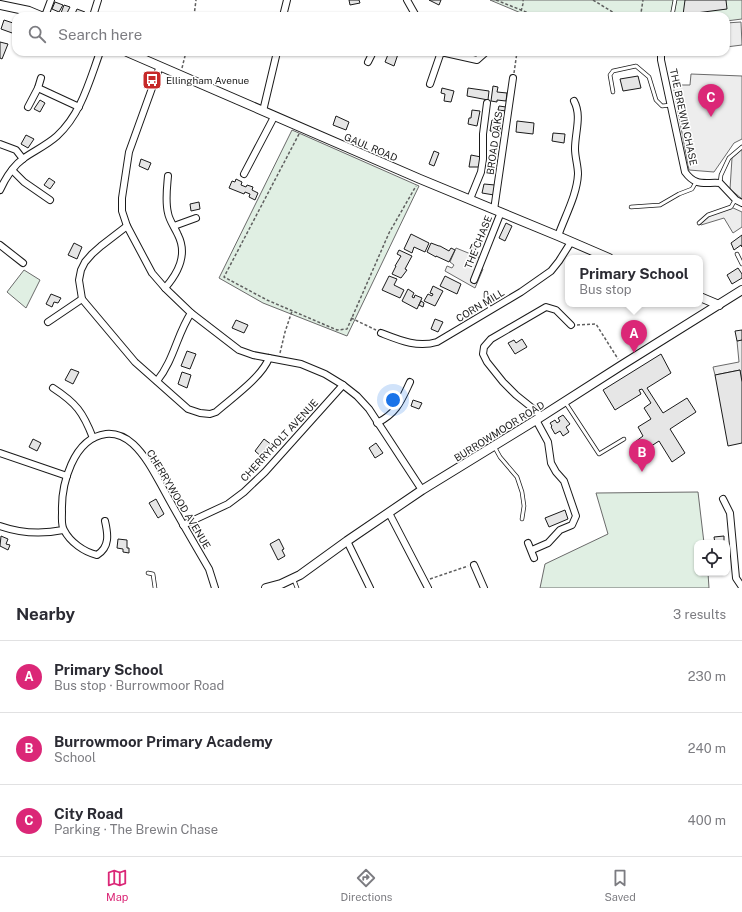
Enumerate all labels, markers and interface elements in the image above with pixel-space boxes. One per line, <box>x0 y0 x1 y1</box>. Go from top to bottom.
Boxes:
search box <box>12 12 730 56</box>
icon: search <box>26 23 48 45</box>
text: Search here <box>58 26 142 43</box>
street label: THE BREWIN CHASE <box>668 67 700 167</box>
bus stop icon: Ellingham Avenue <box>141 69 163 91</box>
place label: Ellingham Avenue <box>166 74 250 86</box>
pin: C <box>698 84 724 117</box>
street label: BROAD OAKS <box>484 110 504 176</box>
street label: GAUL ROAD <box>342 130 400 164</box>
street label: THE CHASE <box>462 214 494 270</box>
popup <box>565 255 703 307</box>
text: Primary School <box>579 265 689 282</box>
text: Bus stop <box>579 282 632 297</box>
street label: CORN MILL <box>454 286 507 324</box>
pin: A <box>621 320 647 353</box>
your location <box>383 390 403 410</box>
street label: CHERRYHOLT AVENUE <box>238 396 320 484</box>
street label: BURROWMOOR ROAD <box>452 398 546 464</box>
pin: B <box>629 439 655 472</box>
street label: CHERRYWOOD AVENUE <box>145 447 213 551</box>
map controls <box>694 540 730 576</box>
button: locate <box>694 540 730 576</box>
text: Nearby <box>16 604 75 624</box>
text: 3 results <box>673 607 726 622</box>
text: Primary School <box>54 661 164 678</box>
text: A <box>24 669 34 684</box>
text: 230 m <box>688 669 726 684</box>
text: Bus stop · Burrowmoor Road <box>54 678 224 693</box>
text: Burrowmoor Primary Academy <box>54 733 273 750</box>
text: B <box>25 741 33 756</box>
text: 240 m <box>688 741 726 756</box>
text: School <box>54 750 96 765</box>
text: City Road <box>54 805 123 822</box>
text: C <box>24 813 34 828</box>
text: 400 m <box>688 813 726 828</box>
text: Parking · The Brewin Chase <box>54 822 218 837</box>
tab: Map <box>106 867 128 903</box>
tab: Directions <box>341 867 392 903</box>
tab: Saved <box>604 867 636 903</box>

